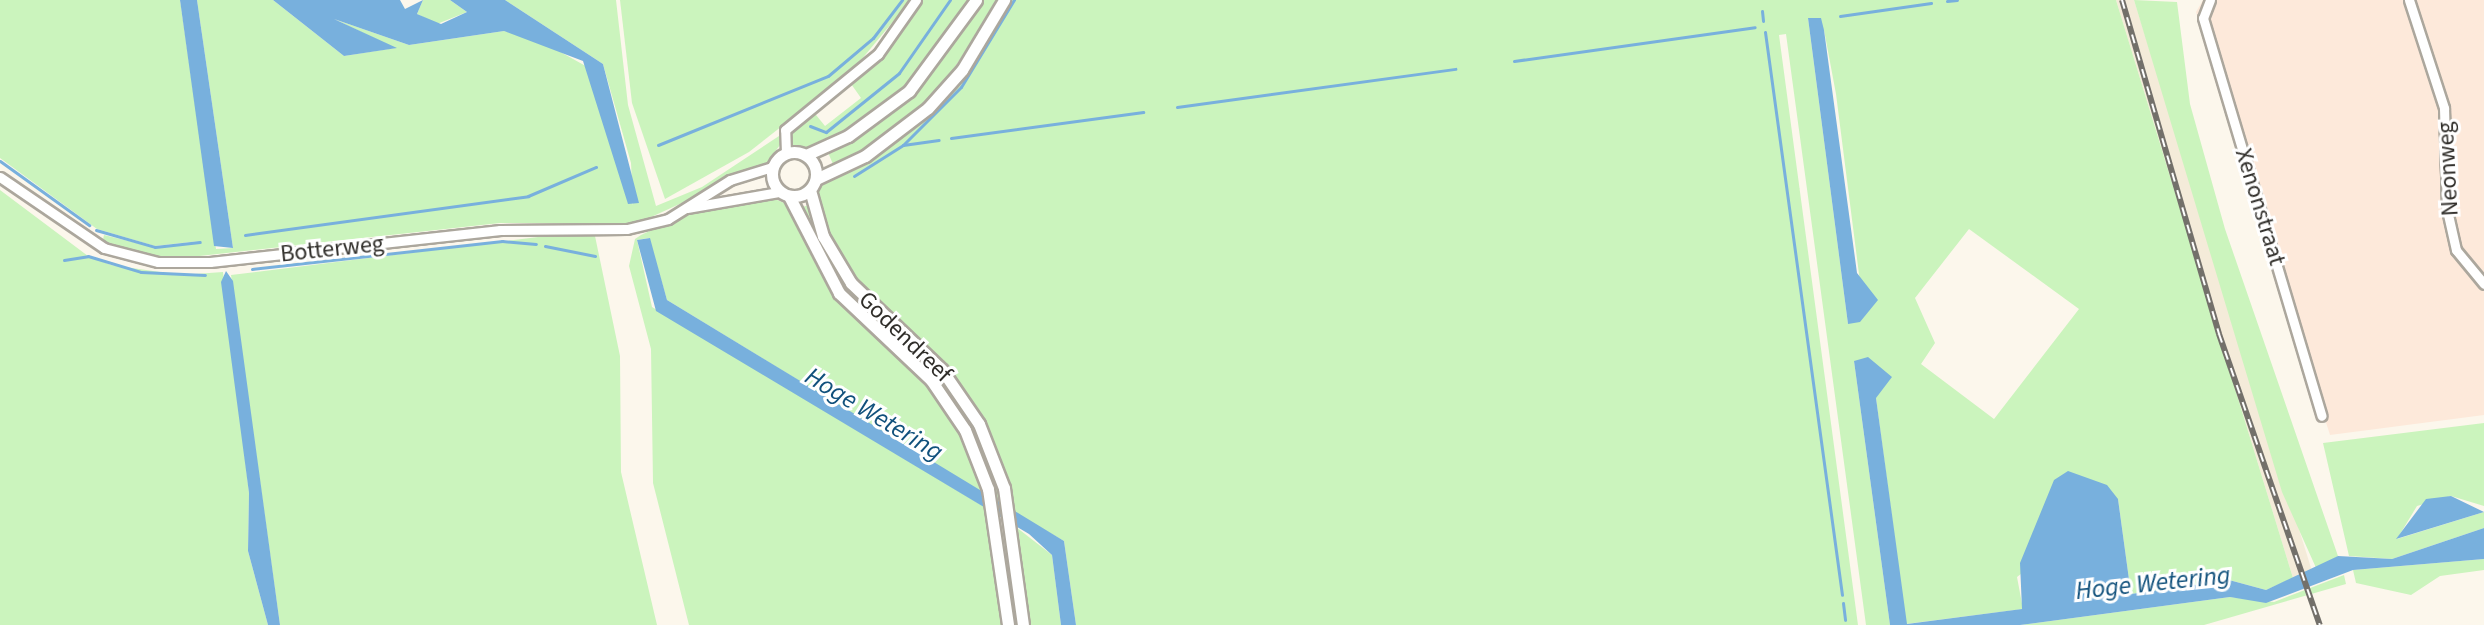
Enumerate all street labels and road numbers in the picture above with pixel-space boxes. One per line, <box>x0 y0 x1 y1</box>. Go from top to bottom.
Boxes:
street label: Neonweg <box>2431 121 2465 217</box>
street label: Xenonstraat <box>2229 145 2291 269</box>
street label: Botterweg <box>279 229 385 269</box>
street label: Godendreef <box>852 286 958 388</box>

